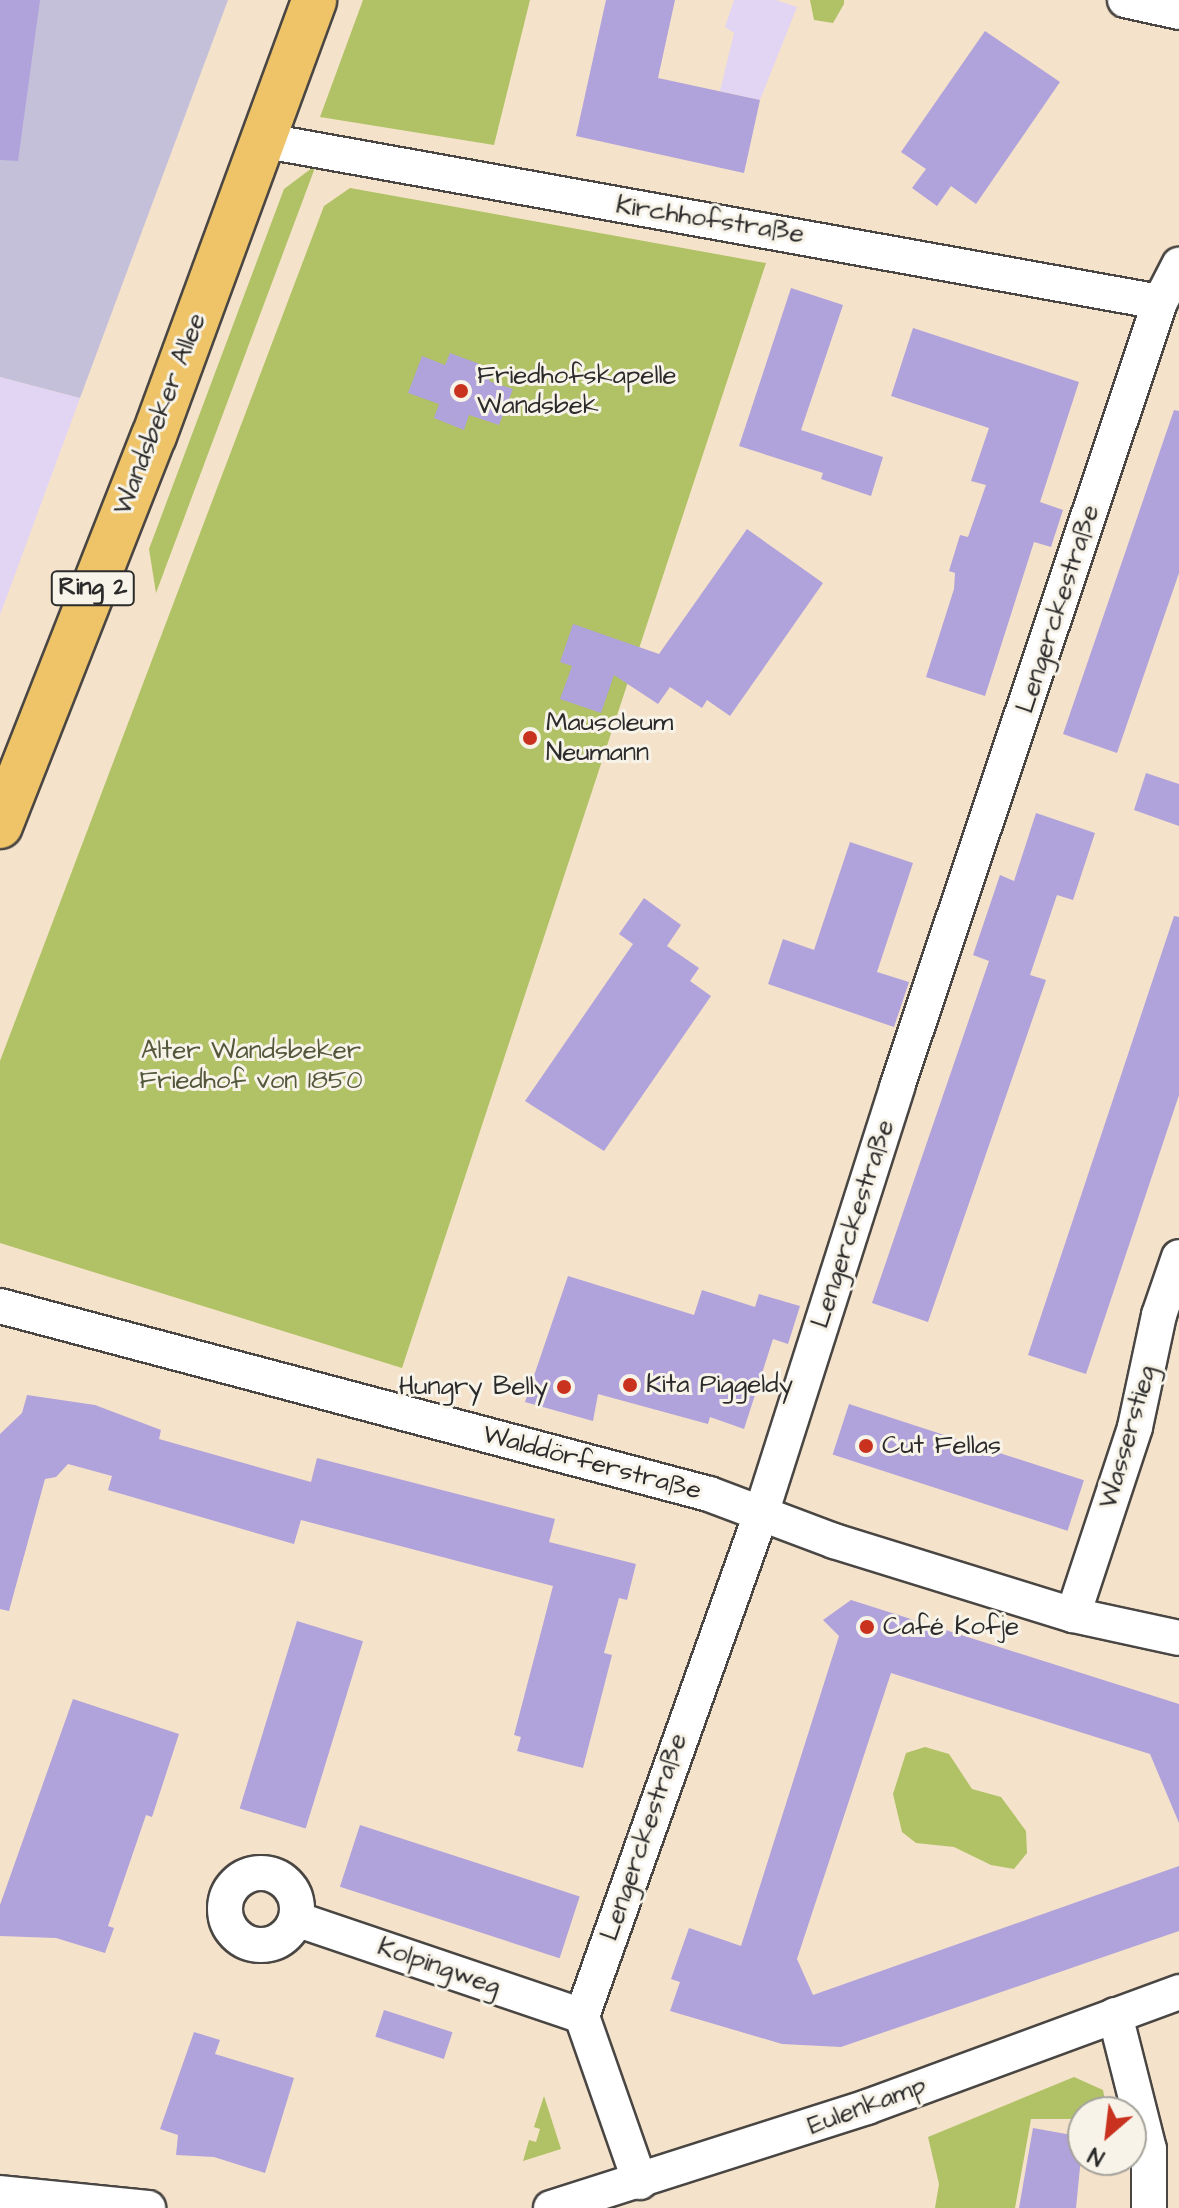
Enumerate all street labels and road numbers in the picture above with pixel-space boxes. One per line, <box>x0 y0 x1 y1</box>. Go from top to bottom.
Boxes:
street label: Kirchhofstraße <box>614 190 806 250</box>
street label: Wandsbeker Allee <box>107 309 213 519</box>
street label: Lengerckestraße <box>1010 501 1106 717</box>
road number: Ring 2 <box>49 568 137 608</box>
street label: Lengerckestraße <box>805 1116 901 1332</box>
street label: Wasserstieg <box>1093 1362 1163 1512</box>
street label: Walddörferstraße <box>479 1419 705 1507</box>
street label: Lengerckestraße <box>594 1729 694 1945</box>
street label: Kolpingweg <box>374 1931 504 2003</box>
street label: Eulenkamp <box>804 2070 930 2142</box>

